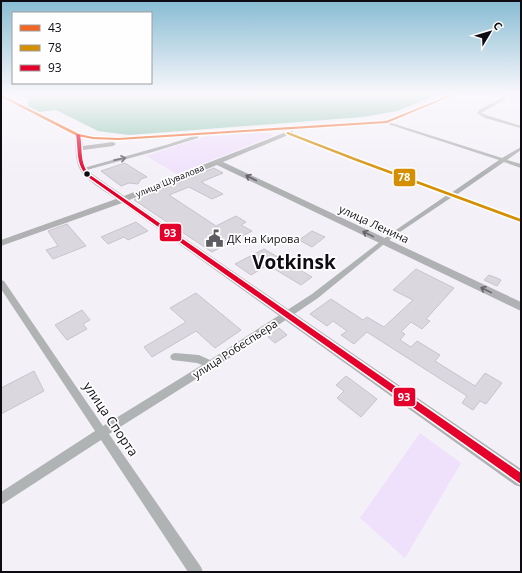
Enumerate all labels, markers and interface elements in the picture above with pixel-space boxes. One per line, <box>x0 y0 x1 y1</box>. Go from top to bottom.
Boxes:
legend <box>12 12 152 84</box>
north arrow <box>470 12 510 52</box>
text: С <box>490 18 506 33</box>
text: 43 <box>48 19 62 36</box>
text: 78 <box>48 39 62 56</box>
text: 93 <box>48 59 62 76</box>
one-way arrow <box>113 155 126 163</box>
street label: улица Шувалова <box>134 161 206 200</box>
line badge: 78 <box>393 168 416 187</box>
unlabelled marker <box>82 169 92 179</box>
text: 78 <box>398 169 410 184</box>
one-way arrow <box>245 174 257 181</box>
street label: улица Ленина <box>337 201 412 246</box>
line badge: 93 <box>159 223 182 242</box>
text: 93 <box>164 225 176 240</box>
public building icon: ДК на Кирова <box>204 229 224 249</box>
one-way arrow <box>363 230 375 237</box>
place label: ДК на Кирова <box>227 231 300 246</box>
district label: Votkinsk <box>252 249 336 275</box>
one-way arrow <box>480 286 492 293</box>
street label: улица Робеспьера <box>189 316 280 382</box>
street label: улица Спорта <box>79 378 143 460</box>
line badge: 93 <box>393 387 416 407</box>
text: 93 <box>398 389 410 404</box>

